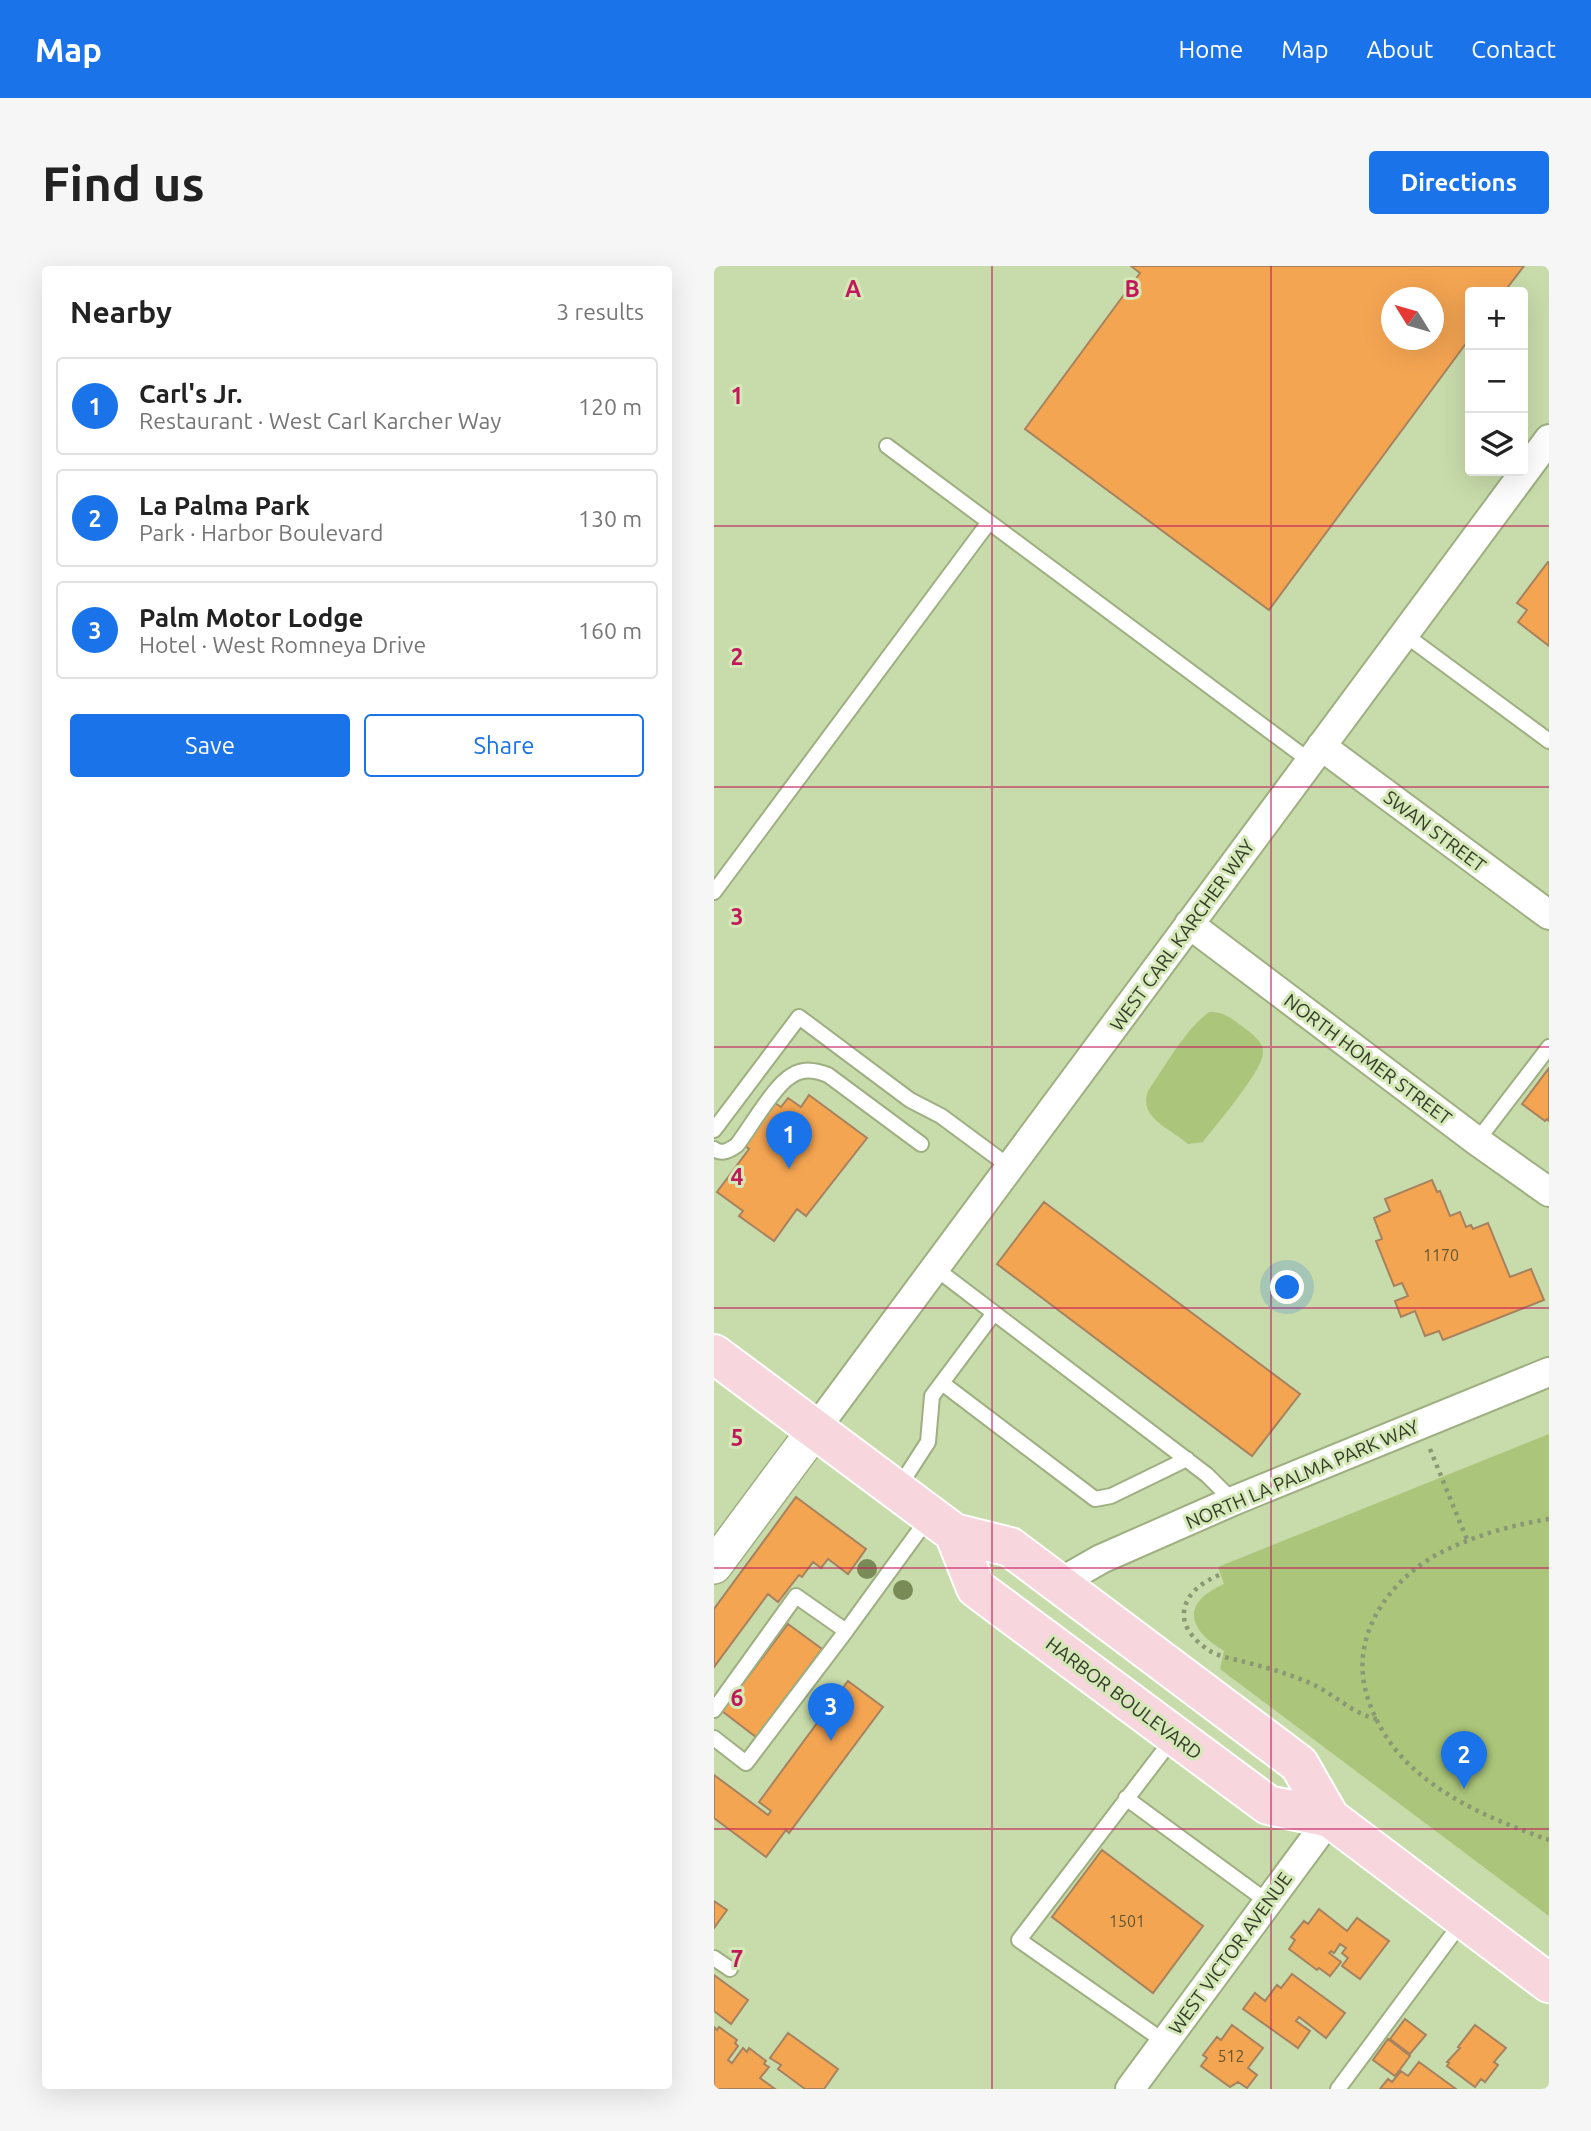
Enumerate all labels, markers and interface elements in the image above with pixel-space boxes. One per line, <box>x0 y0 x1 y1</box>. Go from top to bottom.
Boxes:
text: Map <box>35 31 102 68</box>
text: Home <box>1178 36 1243 63</box>
text: Map <box>1281 36 1328 63</box>
text: About <box>1366 36 1433 63</box>
text: Contact <box>1471 36 1556 63</box>
button: Directions <box>1369 151 1549 214</box>
text: Find us <box>42 155 205 210</box>
text: A <box>845 276 861 301</box>
text: B <box>1124 276 1140 301</box>
north arrow <box>1381 287 1444 350</box>
map controls <box>1465 287 1528 476</box>
button: + <box>1465 287 1528 350</box>
text: Nearby <box>70 295 172 329</box>
text: 3 results <box>556 299 644 324</box>
button: − <box>1465 350 1528 413</box>
text: Carl's Jr. <box>139 379 242 408</box>
text: 1 <box>731 383 743 408</box>
text: 1 <box>89 394 101 419</box>
text: 120 m <box>578 394 642 419</box>
text: Restaurant · West Carl Karcher Way <box>139 408 501 433</box>
button: layers <box>1465 413 1528 476</box>
text: La Palma Park <box>139 491 310 520</box>
text: 2 <box>89 506 101 531</box>
text: 130 m <box>578 506 642 531</box>
text: Park · Harbor Boulevard <box>139 520 383 545</box>
text: Palm Motor Lodge <box>139 603 364 632</box>
text: 3 <box>89 618 101 643</box>
text: 160 m <box>578 618 642 643</box>
text: Hotel · West Romneya Drive <box>139 632 426 657</box>
text: 2 <box>731 644 743 669</box>
button: Save <box>70 714 350 777</box>
button: Share <box>364 714 644 777</box>
street label: SWAN STREET <box>1380 786 1491 877</box>
street label: WEST CARL KARCHER WAY <box>1105 835 1259 1035</box>
text: 3 <box>731 904 743 929</box>
street label: NORTH HOMER STREET <box>1280 989 1456 1129</box>
pin: 1 <box>766 1111 812 1169</box>
text: 4 <box>731 1164 744 1189</box>
house number: 1170 <box>1423 1246 1459 1264</box>
your location <box>1270 1270 1304 1304</box>
street label: NORTH LA PALMA PARK WAY <box>1182 1415 1422 1533</box>
text: 5 <box>731 1425 743 1450</box>
street label: HARBOR BOULEVARD <box>1042 1632 1206 1764</box>
pin: 3 <box>808 1683 854 1741</box>
text: 6 <box>731 1685 744 1710</box>
pin: 2 <box>1441 1731 1487 1789</box>
street label: WEST VICTOR AVENUE <box>1164 1868 1296 2038</box>
house number: 1501 <box>1109 1912 1145 1930</box>
text: 7 <box>731 1946 743 1971</box>
house number: 512 <box>1217 2047 1245 2065</box>

